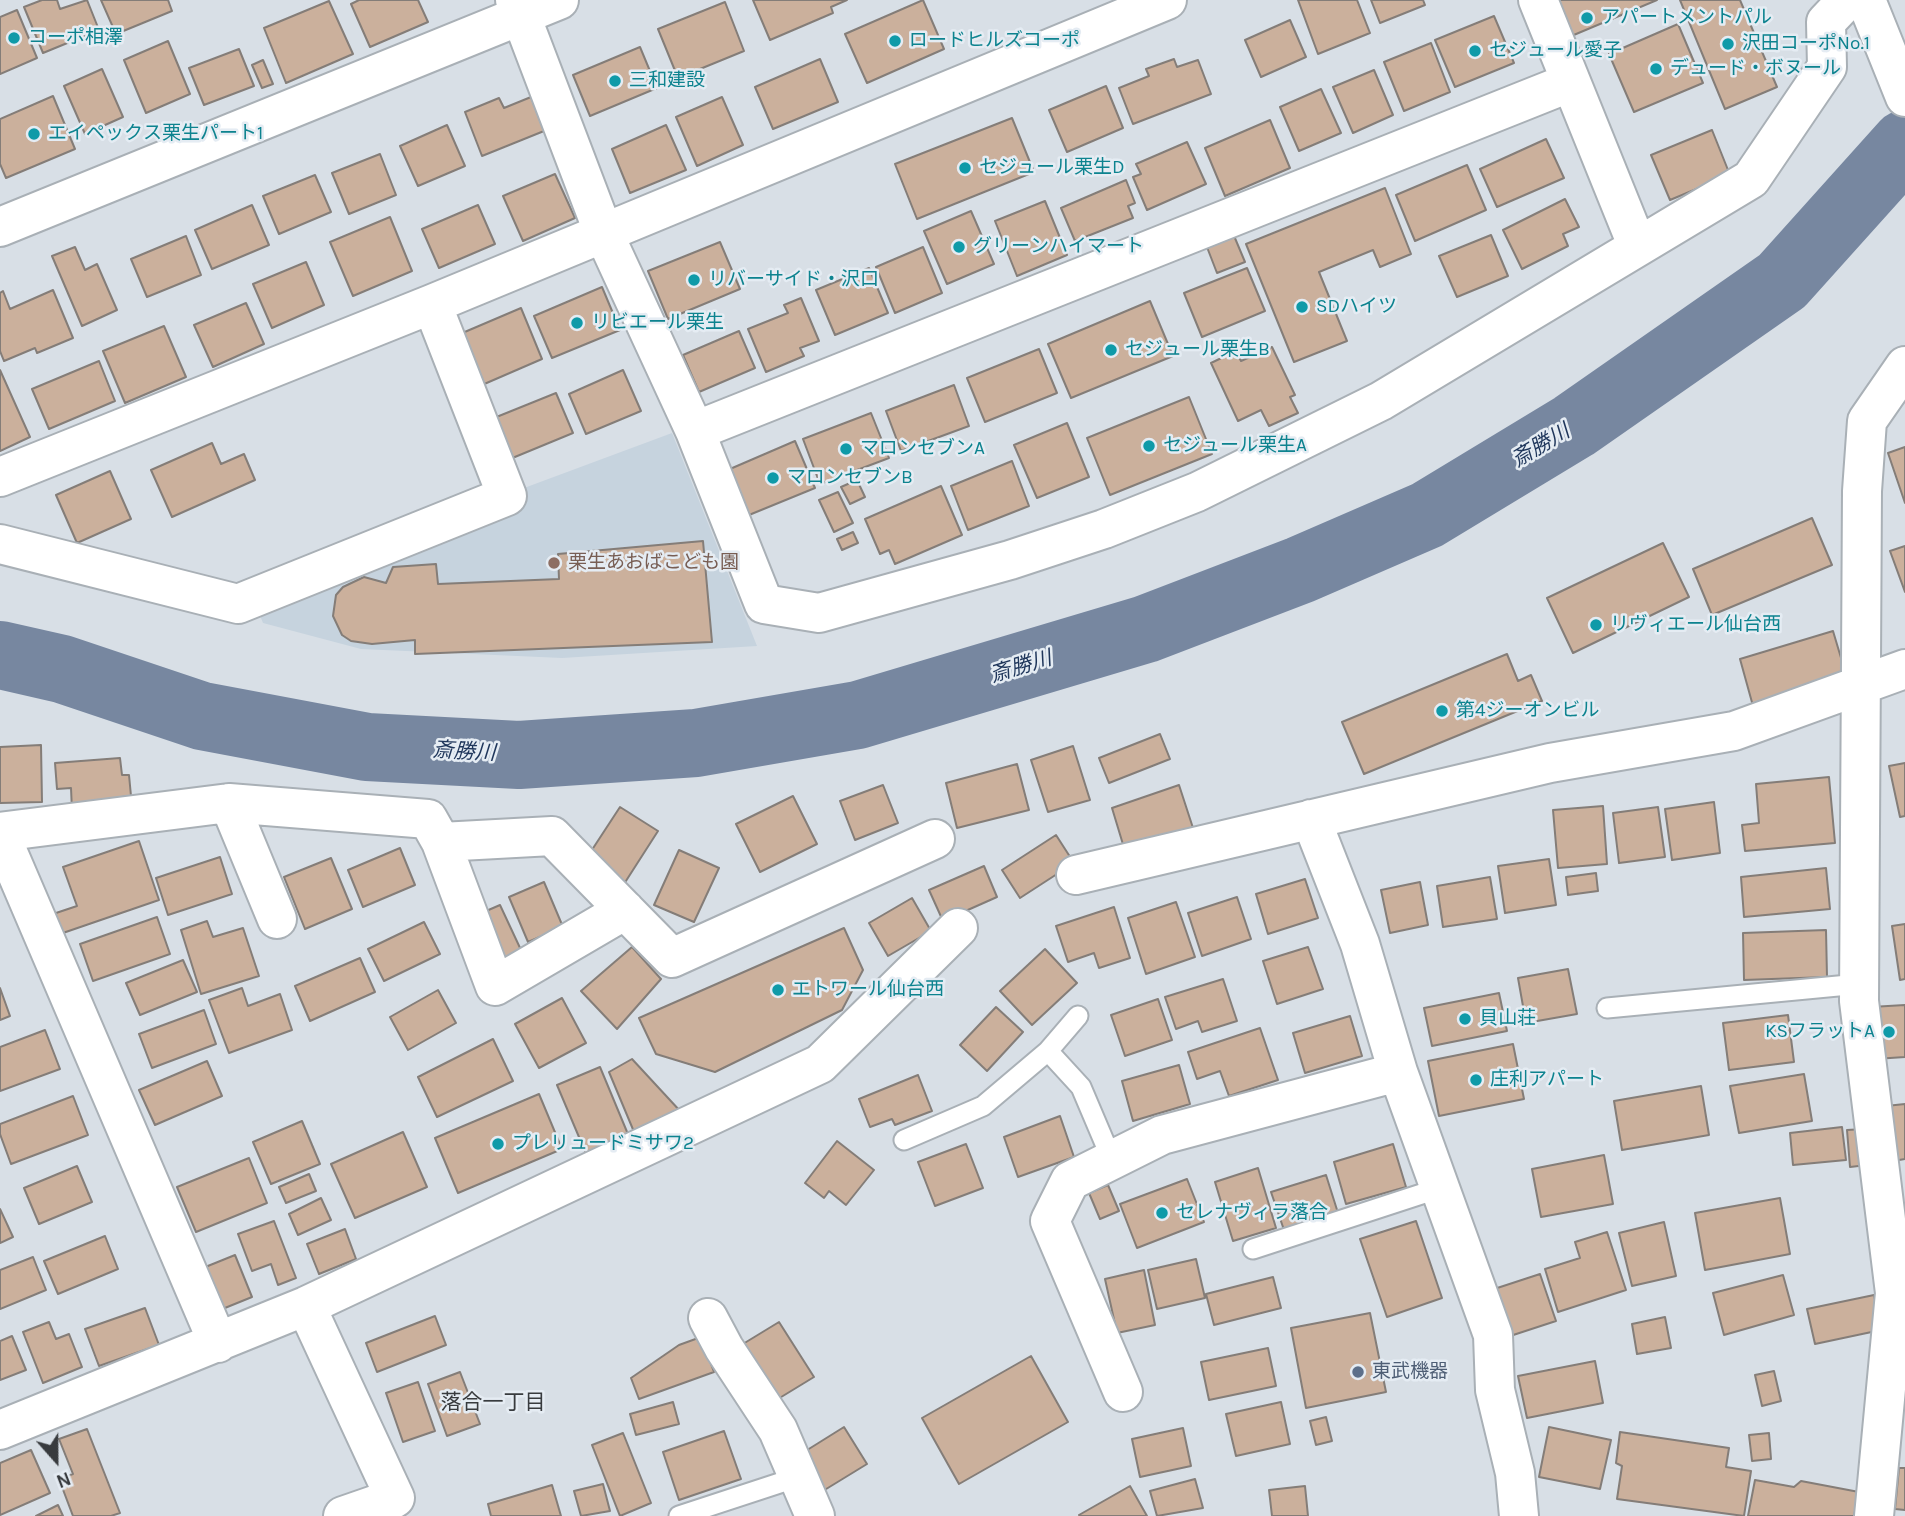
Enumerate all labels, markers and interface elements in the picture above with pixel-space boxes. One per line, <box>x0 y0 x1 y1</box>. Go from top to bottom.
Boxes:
place label: アパートメントパル <box>1601 7 1772 29</box>
marker: アパートメントパル <box>1579 10 1595 26</box>
place label: コーポ相澤 <box>28 27 123 49</box>
marker: コーポ相澤 <box>6 30 22 46</box>
place label: ロードヒルズコーポ <box>909 30 1080 52</box>
marker: ロードヒルズコーポ <box>887 33 903 49</box>
place label: 沢田コーポNo.1 <box>1742 33 1870 55</box>
marker: 沢田コーポNo.1 <box>1720 36 1736 52</box>
place label: セジュール愛子 <box>1489 40 1622 62</box>
marker: セジュール愛子 <box>1467 43 1483 59</box>
place label: デュード・ボヌール <box>1670 58 1841 80</box>
marker: デュード・ボヌール <box>1648 61 1664 77</box>
place label: 三和建設 <box>629 70 705 92</box>
marker: 三和建設 <box>607 73 623 89</box>
place label: エイペックス栗生パート1 <box>48 123 263 145</box>
marker: エイペックス栗生パート1 <box>26 126 42 142</box>
place label: セジュール栗生D <box>979 157 1125 179</box>
marker: セジュール栗生D <box>957 160 973 176</box>
place label: グリーンハイマート <box>973 236 1144 258</box>
marker: グリーンハイマート <box>951 239 967 255</box>
place label: リバーサイド・沢口 <box>708 269 879 291</box>
marker: リバーサイド・沢口 <box>686 272 702 288</box>
place label: SDハイツ <box>1316 296 1397 318</box>
marker: SDハイツ <box>1294 299 1310 315</box>
place label: リビエール栗生 <box>591 312 724 334</box>
marker: リビエール栗生 <box>569 315 585 331</box>
place label: セジュール栗生B <box>1125 339 1270 361</box>
marker: セジュール栗生B <box>1103 342 1119 358</box>
water label: 斎勝川 <box>1508 419 1574 473</box>
place label: セジュール栗生A <box>1163 435 1307 457</box>
place label: マロンセブンA <box>860 438 985 460</box>
marker: セジュール栗生A <box>1141 438 1157 454</box>
marker: マロンセブンA <box>838 441 854 457</box>
place label: マロンセブンB <box>787 467 913 489</box>
marker: マロンセブンB <box>765 470 781 486</box>
place label: 栗生あおばこども園 <box>568 552 739 574</box>
marker: 栗生あおばこども園 <box>546 555 562 571</box>
place label: リヴィエール仙台西 <box>1610 614 1781 636</box>
marker: リヴィエール仙台西 <box>1588 617 1604 633</box>
water label: 斎勝川 <box>987 646 1055 688</box>
place label: 第4ジーオンビル <box>1456 700 1600 722</box>
marker: 第4ジーオンビル <box>1434 703 1450 719</box>
water label: 斎勝川 <box>432 738 496 766</box>
place label: エトワール仙台西 <box>792 979 944 1001</box>
marker: エトワール仙台西 <box>770 982 786 998</box>
place label: 貝山荘 <box>1479 1008 1536 1030</box>
marker: 貝山荘 <box>1457 1011 1473 1027</box>
place label: KSフラットA <box>1765 1021 1875 1043</box>
marker: KSフラットA <box>1881 1024 1897 1040</box>
place label: 庄利アパート <box>1490 1069 1604 1091</box>
marker: 庄利アパート <box>1468 1072 1484 1088</box>
place label: プレリュードミサワ2 <box>512 1133 694 1155</box>
marker: プレリュードミサワ2 <box>490 1136 506 1152</box>
place label: セレナヴィラ落合 <box>1176 1202 1328 1224</box>
marker: セレナヴィラ落合 <box>1154 1205 1170 1221</box>
place label: 東武機器 <box>1372 1361 1448 1383</box>
marker: 東武機器 <box>1350 1364 1366 1380</box>
district label: 落合一丁目 <box>441 1390 545 1416</box>
north arrow <box>21 1425 91 1495</box>
text: N <box>53 1467 74 1492</box>

